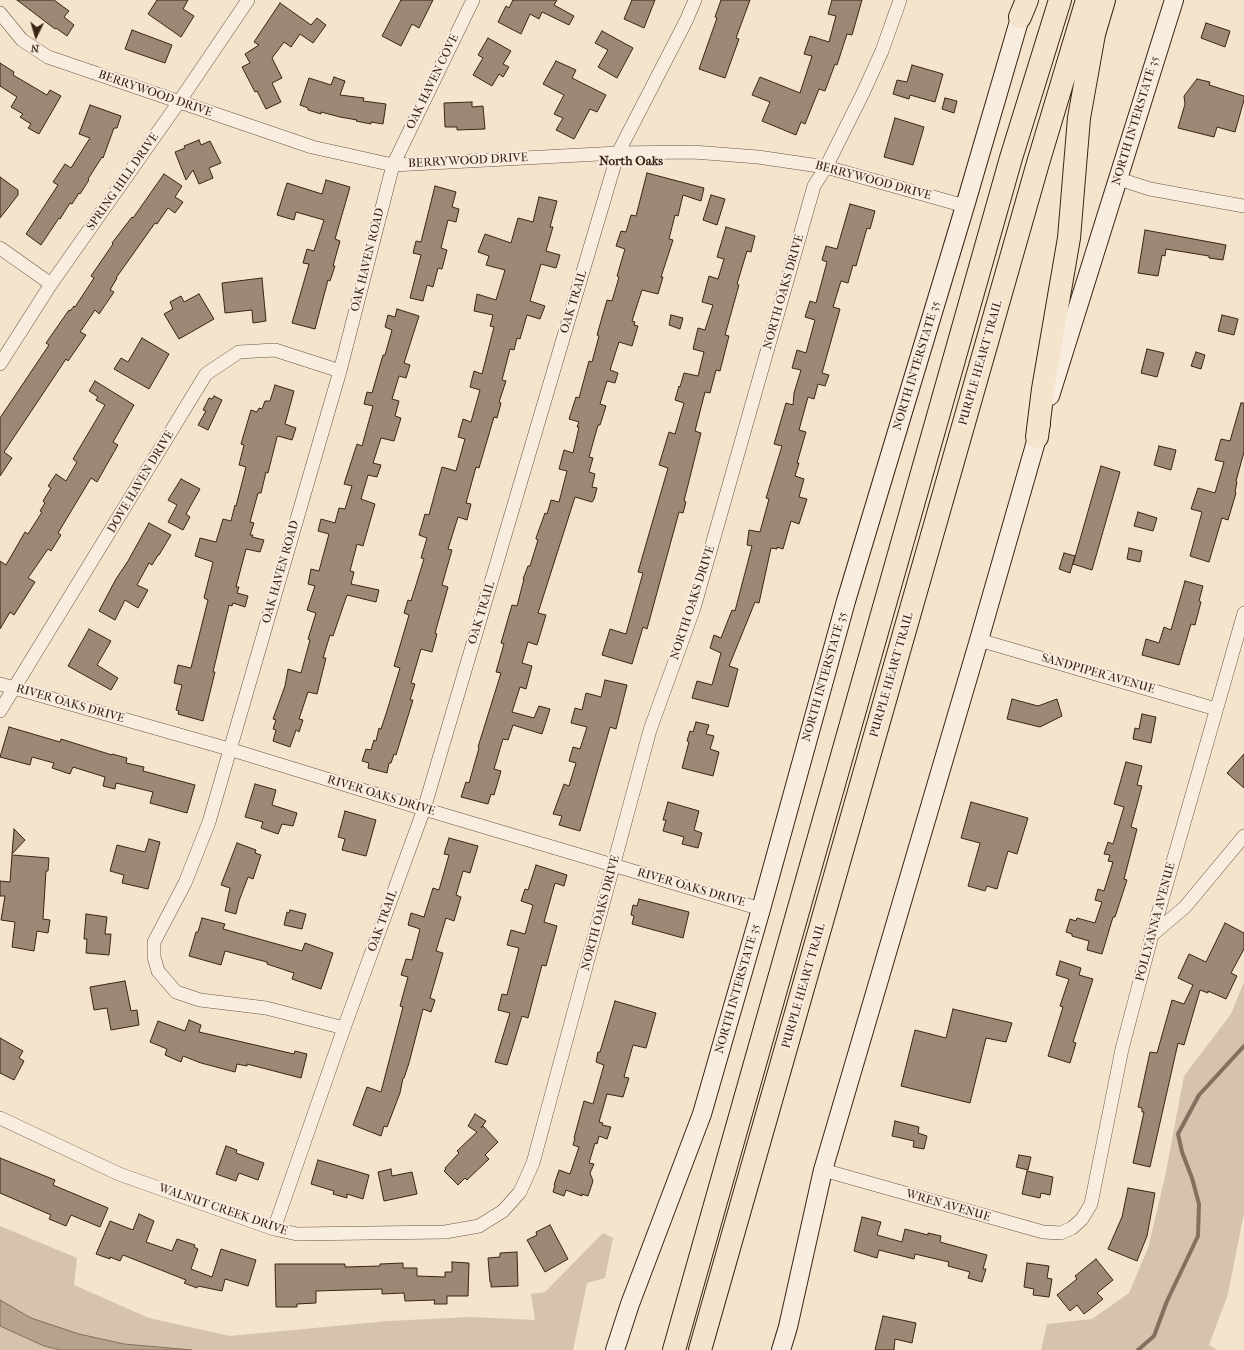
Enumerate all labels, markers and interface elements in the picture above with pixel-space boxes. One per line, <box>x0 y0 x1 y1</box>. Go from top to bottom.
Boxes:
north arrow <box>16 16 56 56</box>
street label: OAK HAVEN COVE <box>404 32 462 132</box>
text: N <box>30 42 40 55</box>
street label: NORTH INTERSTATE 35 <box>1109 55 1163 187</box>
street label: BERRYWOOD DRIVE <box>96 68 214 120</box>
street label: SPRING HILL DRIVE <box>84 131 162 233</box>
street label: BERRYWOOD DRIVE <box>408 151 528 171</box>
district label: North Oaks <box>599 154 663 170</box>
street label: BERRYWOOD DRIVE <box>813 159 933 203</box>
street label: OAK HAVEN ROAD <box>348 207 388 313</box>
street label: NORTH OAKS DRIVE <box>761 233 807 351</box>
street label: OAK TRAIL <box>558 269 590 335</box>
street label: PURPLE HEART TRAIL <box>956 299 1006 427</box>
street label: NORTH INTERSTATE 35 <box>890 300 944 432</box>
street label: DOVE HAVEN DRIVE <box>105 428 177 536</box>
street label: OAK HAVEN ROAD <box>259 519 303 625</box>
street label: NORTH OAKS DRIVE <box>668 544 718 662</box>
street label: OAK TRAIL <box>466 580 498 646</box>
street label: NORTH INTERSTATE 35 <box>800 610 850 744</box>
street label: PURPLE HEART TRAIL <box>867 611 917 739</box>
street label: SANDPIPER AVENUE <box>1039 651 1157 697</box>
street label: RIVER OAKS DRIVE <box>14 682 126 726</box>
street label: RIVER OAKS DRIVE <box>325 773 437 819</box>
street label: NORTH OAKS DRIVE <box>579 854 623 972</box>
street label: POLLYANNA AVENUE <box>1133 861 1179 983</box>
street label: RIVER OAKS DRIVE <box>635 866 747 910</box>
street label: OAK TRAIL <box>365 888 401 954</box>
street label: NORTH INTERSTATE 35 <box>713 922 763 1056</box>
street label: PURPLE HEART TRAIL <box>779 922 829 1050</box>
street label: WALNUT CREEK DRIVE <box>157 1181 289 1239</box>
street label: WREN AVENUE <box>904 1187 992 1225</box>

